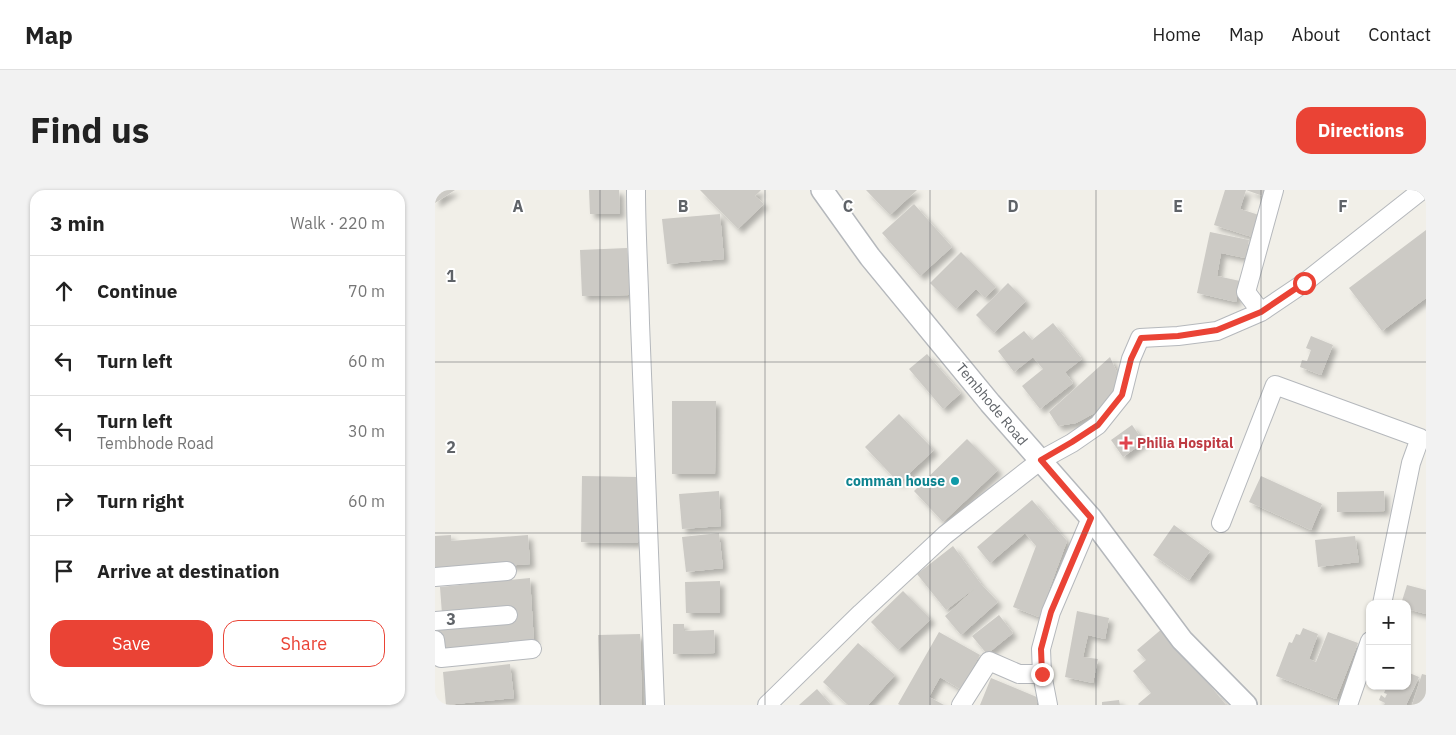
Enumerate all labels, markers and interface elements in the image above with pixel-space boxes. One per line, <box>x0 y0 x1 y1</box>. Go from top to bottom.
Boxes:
text: Map <box>25 19 73 51</box>
text: Home <box>1153 23 1201 46</box>
text: Map <box>1229 23 1264 46</box>
text: About <box>1292 23 1340 46</box>
text: Contact <box>1368 23 1431 46</box>
text: Find us <box>30 107 149 153</box>
button: Directions <box>1296 107 1426 154</box>
text: A <box>513 196 524 216</box>
text: B <box>678 196 689 216</box>
text: C <box>843 196 853 216</box>
text: D <box>1007 196 1019 216</box>
text: E <box>1173 196 1183 216</box>
text: F <box>1338 196 1348 216</box>
text: 3 min <box>50 209 105 237</box>
text: Walk · 220 m <box>290 213 385 233</box>
text: 1 <box>446 266 456 286</box>
route start <box>1293 272 1316 295</box>
icon: ahead <box>50 277 78 305</box>
text: Continue <box>97 279 177 303</box>
text: 70 m <box>348 281 385 301</box>
icon: left <box>50 347 78 375</box>
text: Turn left <box>97 349 173 373</box>
text: 60 m <box>348 351 385 371</box>
street label: Tembhode Road <box>952 359 1032 449</box>
text: Turn left <box>97 409 173 433</box>
icon: left <box>50 417 78 445</box>
text: 30 m <box>348 421 385 441</box>
text: Tembhode Road <box>97 433 214 453</box>
place label: Philia Hospital <box>1137 434 1233 452</box>
marker: Philia Hospital <box>1119 436 1133 450</box>
text: 2 <box>446 437 456 457</box>
place label: comman house <box>846 472 945 490</box>
marker: comman house <box>949 475 961 487</box>
icon: right <box>50 487 78 515</box>
text: Turn right <box>97 489 184 513</box>
text: 60 m <box>348 491 385 511</box>
icon: arrive <box>50 557 78 585</box>
text: Arrive at destination <box>97 559 280 583</box>
map controls <box>1366 600 1411 690</box>
button: + <box>1366 600 1411 645</box>
text: 3 <box>446 609 456 629</box>
button: Save <box>50 620 213 667</box>
button: Share <box>223 620 385 667</box>
button: − <box>1366 645 1411 690</box>
route end <box>1031 663 1054 686</box>

